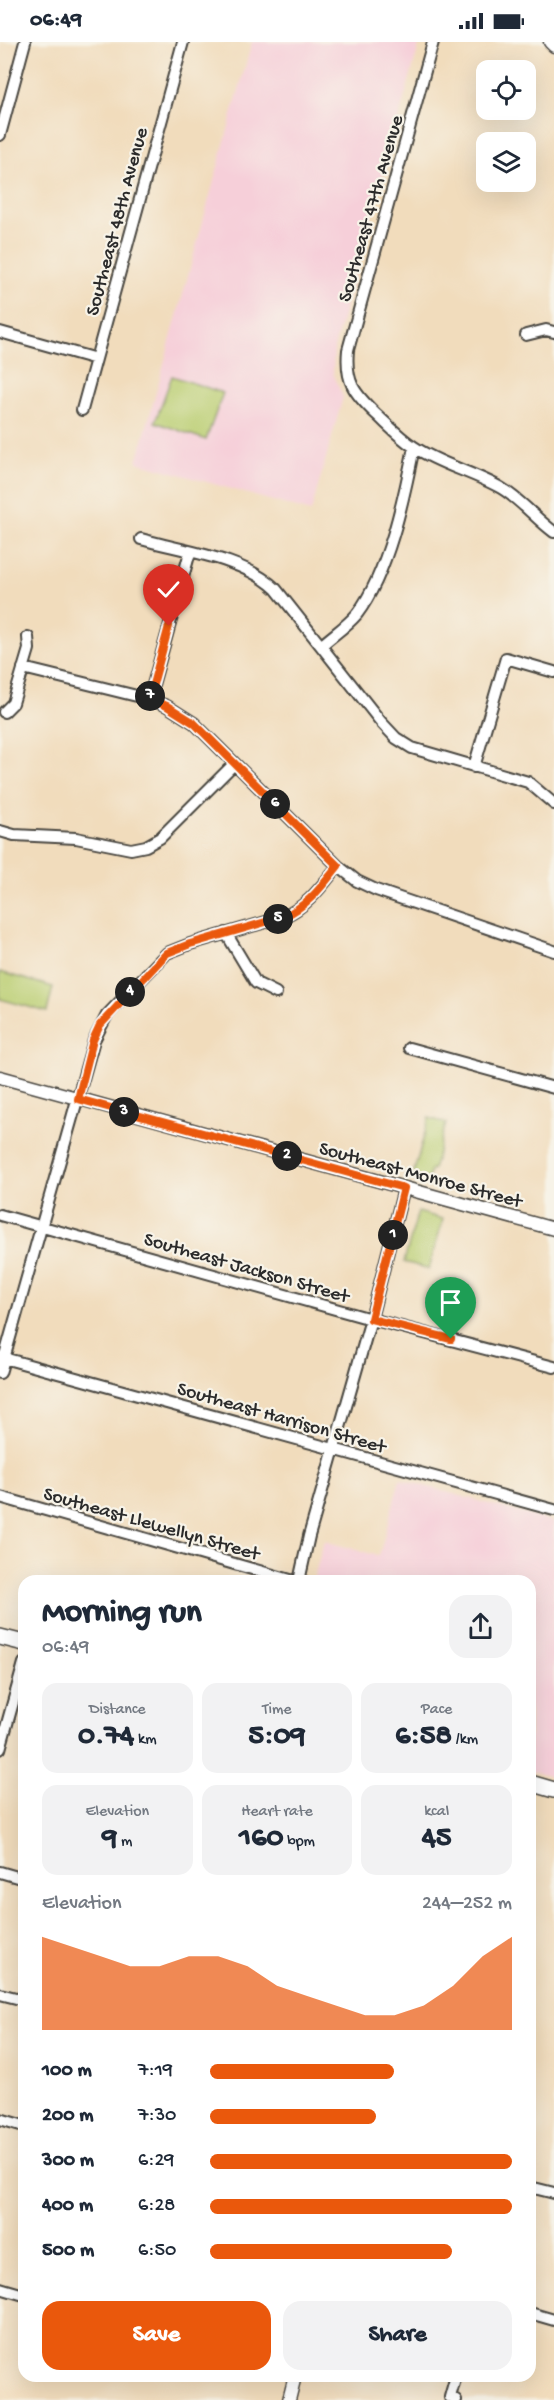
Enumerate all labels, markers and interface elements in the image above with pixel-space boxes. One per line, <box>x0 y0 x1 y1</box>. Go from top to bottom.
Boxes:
text: 06:49 <box>30 8 82 34</box>
map controls <box>476 60 536 192</box>
button: locate <box>476 60 536 120</box>
street label: Southeast 47th Avenue <box>335 112 410 305</box>
street label: Southeast 48th Avenue <box>82 125 155 319</box>
button: layers <box>476 132 536 192</box>
pin <box>143 564 194 626</box>
icon: check <box>152 573 185 606</box>
pin: 7 <box>135 681 165 711</box>
text: 7 <box>146 686 154 705</box>
pin: 6 <box>260 789 290 819</box>
text: 6 <box>271 794 279 813</box>
pin: 5 <box>263 904 293 934</box>
text: 5 <box>274 909 282 928</box>
pin: 4 <box>115 977 145 1007</box>
text: 4 <box>126 982 134 1001</box>
pin: 3 <box>109 1097 139 1127</box>
text: 3 <box>120 1102 128 1121</box>
street label: Southeast Monroe Street <box>316 1138 526 1215</box>
pin: 2 <box>272 1141 302 1171</box>
text: 2 <box>283 1146 291 1165</box>
pin: 1 <box>378 1220 408 1250</box>
text: 1 <box>390 1225 396 1244</box>
street label: Southeast Jackson Street <box>141 1229 353 1310</box>
pin <box>425 1277 476 1339</box>
icon: arrive <box>434 1286 467 1319</box>
street label: Southeast Harrison Street <box>174 1379 390 1461</box>
street label: Southeast Llewellyn Street <box>40 1483 263 1568</box>
text: Morning run <box>42 1595 202 1633</box>
button: share <box>449 1595 512 1658</box>
text: 06:49 <box>42 1637 89 1660</box>
text: Distance <box>89 1701 146 1720</box>
text: Time <box>262 1701 292 1720</box>
text: Pace <box>421 1701 452 1720</box>
text: 0.74 <box>78 1720 134 1755</box>
text: 5:09 <box>248 1720 306 1755</box>
text: 6:58 <box>395 1720 452 1755</box>
text: km <box>134 1731 157 1750</box>
text: /km <box>452 1731 478 1750</box>
text: Elevation <box>86 1803 149 1822</box>
text: Heart rate <box>241 1803 313 1822</box>
text: kcal <box>424 1803 449 1822</box>
text: 9 <box>102 1822 117 1857</box>
text: 160 <box>239 1822 283 1857</box>
text: 45 <box>422 1822 452 1857</box>
text: m <box>117 1833 132 1852</box>
text: bpm <box>283 1833 315 1852</box>
text: Elevation <box>42 1893 122 1916</box>
text: 244–252 m <box>422 1893 512 1916</box>
text: 100 m <box>42 2060 92 2083</box>
text: 7:19 <box>138 2060 173 2083</box>
text: 200 m <box>42 2105 93 2128</box>
text: 7:30 <box>138 2105 176 2128</box>
text: 300 m <box>42 2150 94 2173</box>
text: 6:29 <box>138 2150 174 2173</box>
text: 400 m <box>42 2195 93 2218</box>
text: 6:28 <box>138 2195 175 2218</box>
text: 500 m <box>42 2240 94 2263</box>
text: 6:50 <box>138 2240 176 2263</box>
button: Save <box>42 2301 271 2370</box>
button: Share <box>283 2301 512 2370</box>

